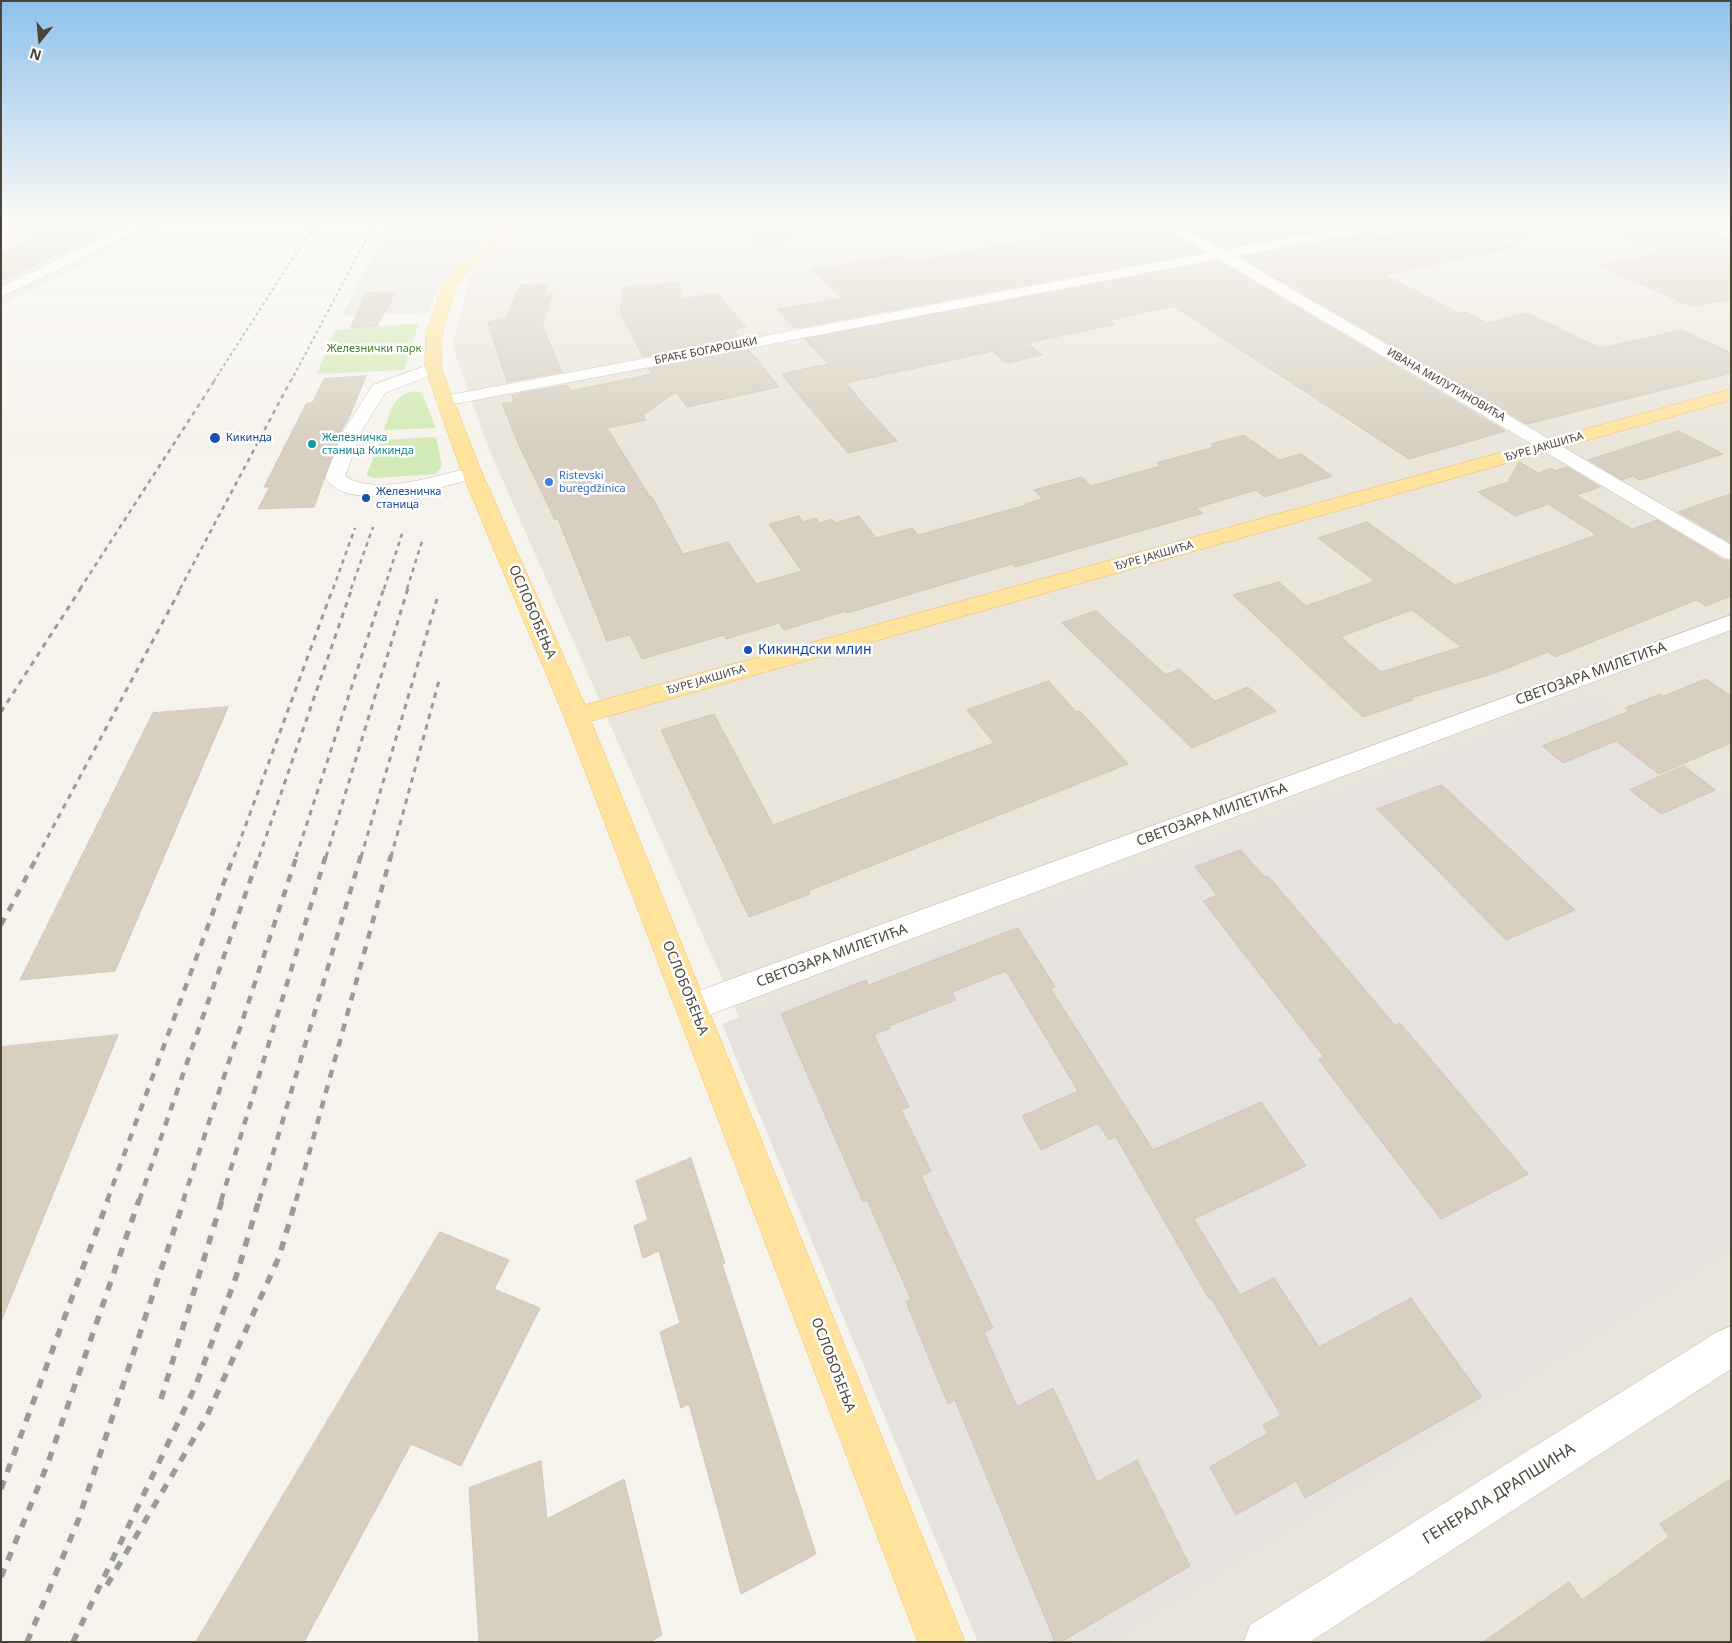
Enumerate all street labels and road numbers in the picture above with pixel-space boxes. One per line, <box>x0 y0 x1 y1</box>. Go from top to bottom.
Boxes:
street label: БРАЋЕ БОГАРОШКИ <box>653 335 759 367</box>
street label: ИВАНА МИЛУТИНОВИЋА <box>1384 346 1508 424</box>
street label: ЂУРЕ ЈАКШИЋА <box>1503 429 1585 465</box>
street label: ЂУРЕ ЈАКШИЋА <box>1113 538 1195 574</box>
street label: ОСЛОБОЂЕЊА <box>505 563 559 661</box>
street label: СВЕТОЗАРА МИЛЕТИЋА <box>1513 639 1669 709</box>
street label: ЂУРЕ ЈАКШИЋА <box>665 662 747 698</box>
street label: СВЕТОЗАРА МИЛЕТИЋА <box>1134 780 1290 850</box>
street label: СВЕТОЗАРА МИЛЕТИЋА <box>754 921 910 991</box>
street label: ОСЛОБОЂЕЊА <box>658 938 712 1038</box>
street label: ОСЛОБОЂЕЊА <box>807 1315 859 1415</box>
street label: ГЕНЕРАЛА ДРАПШИНА <box>1419 1439 1579 1549</box>

